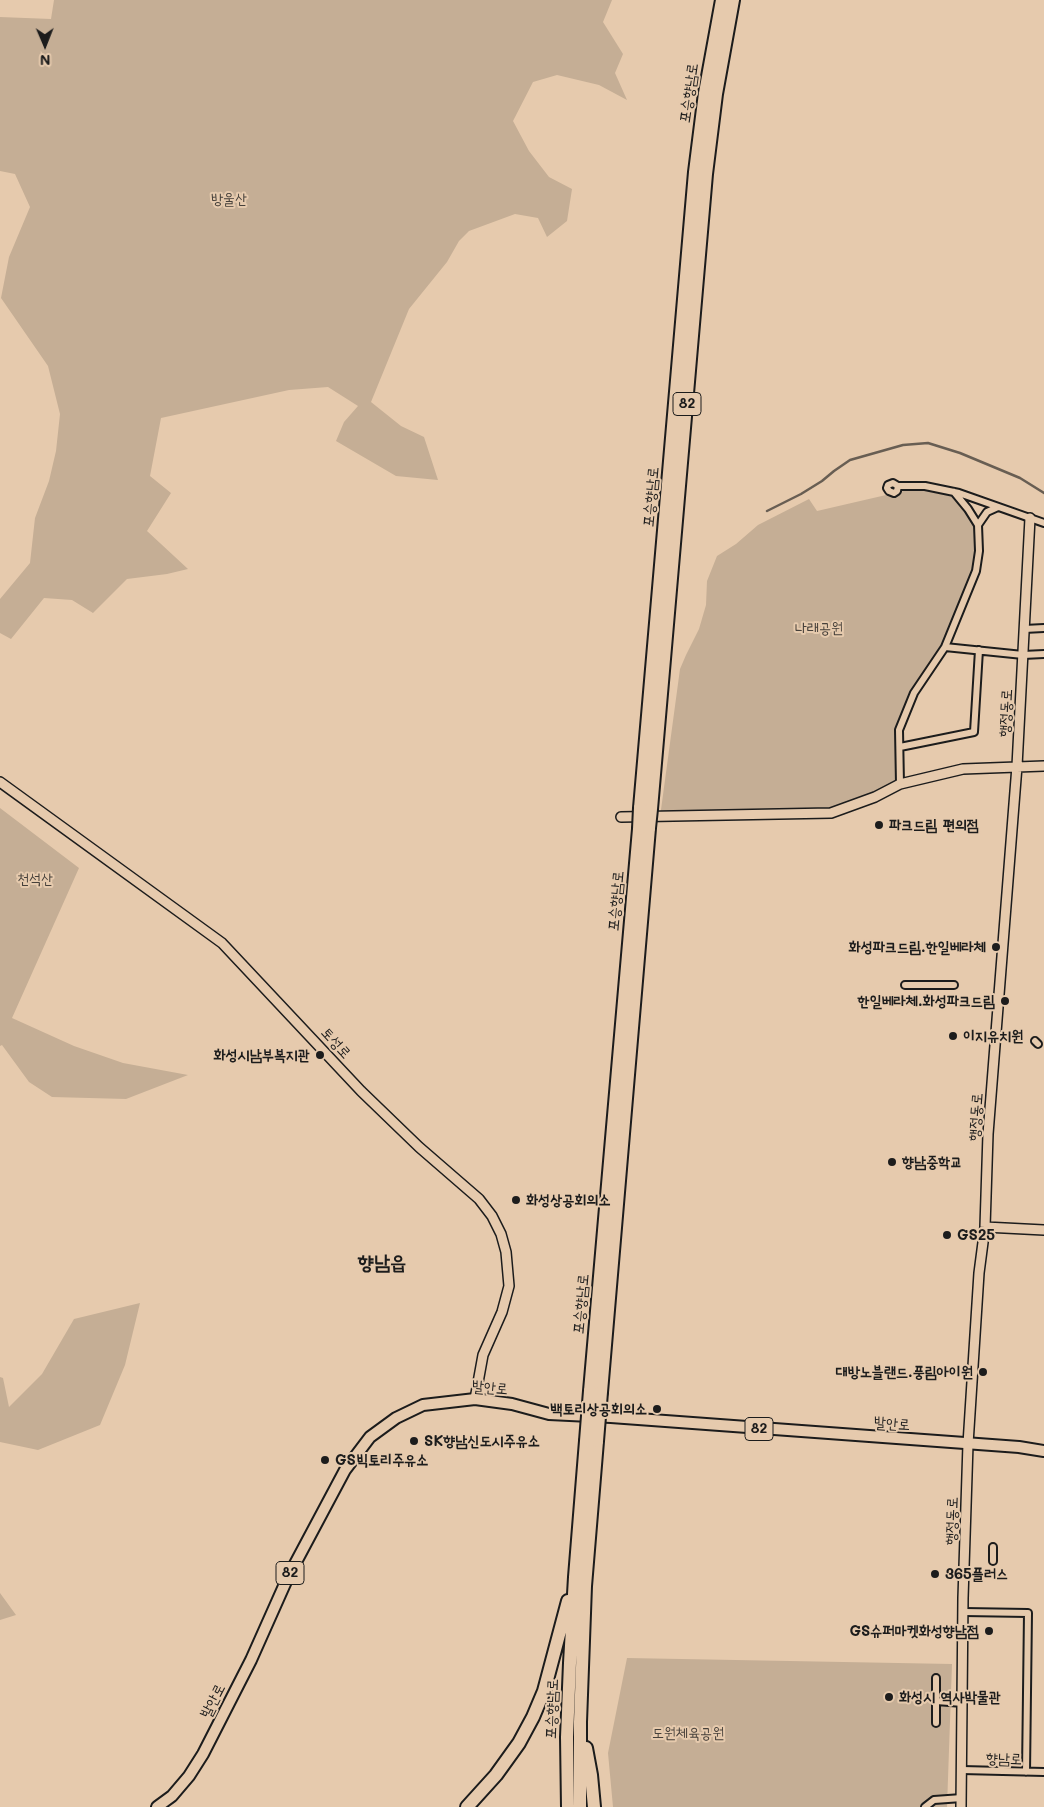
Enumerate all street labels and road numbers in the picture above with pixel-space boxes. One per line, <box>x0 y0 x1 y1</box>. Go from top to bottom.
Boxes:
street label: 포승향남로 <box>676 62 702 124</box>
road number: 82 <box>673 392 701 416</box>
street label: 포승향남로 <box>639 466 663 528</box>
street label: 행정동로 <box>996 688 1016 738</box>
street label: 포승향남로 <box>604 870 628 932</box>
street label: 토성로 <box>317 1024 355 1062</box>
street label: 행정동로 <box>965 1092 987 1142</box>
street label: 포승향남로 <box>569 1273 593 1335</box>
street label: 발안로 <box>471 1377 509 1399</box>
street label: 발안로 <box>873 1414 911 1434</box>
road number: 82 <box>745 1418 773 1440</box>
street label: 행정동로 <box>942 1497 962 1545</box>
road number: 82 <box>276 1562 304 1585</box>
street label: 포승향남로 <box>542 1679 562 1739</box>
street label: 발안로 <box>197 1681 229 1721</box>
street label: 향남로 <box>986 1749 1022 1769</box>

